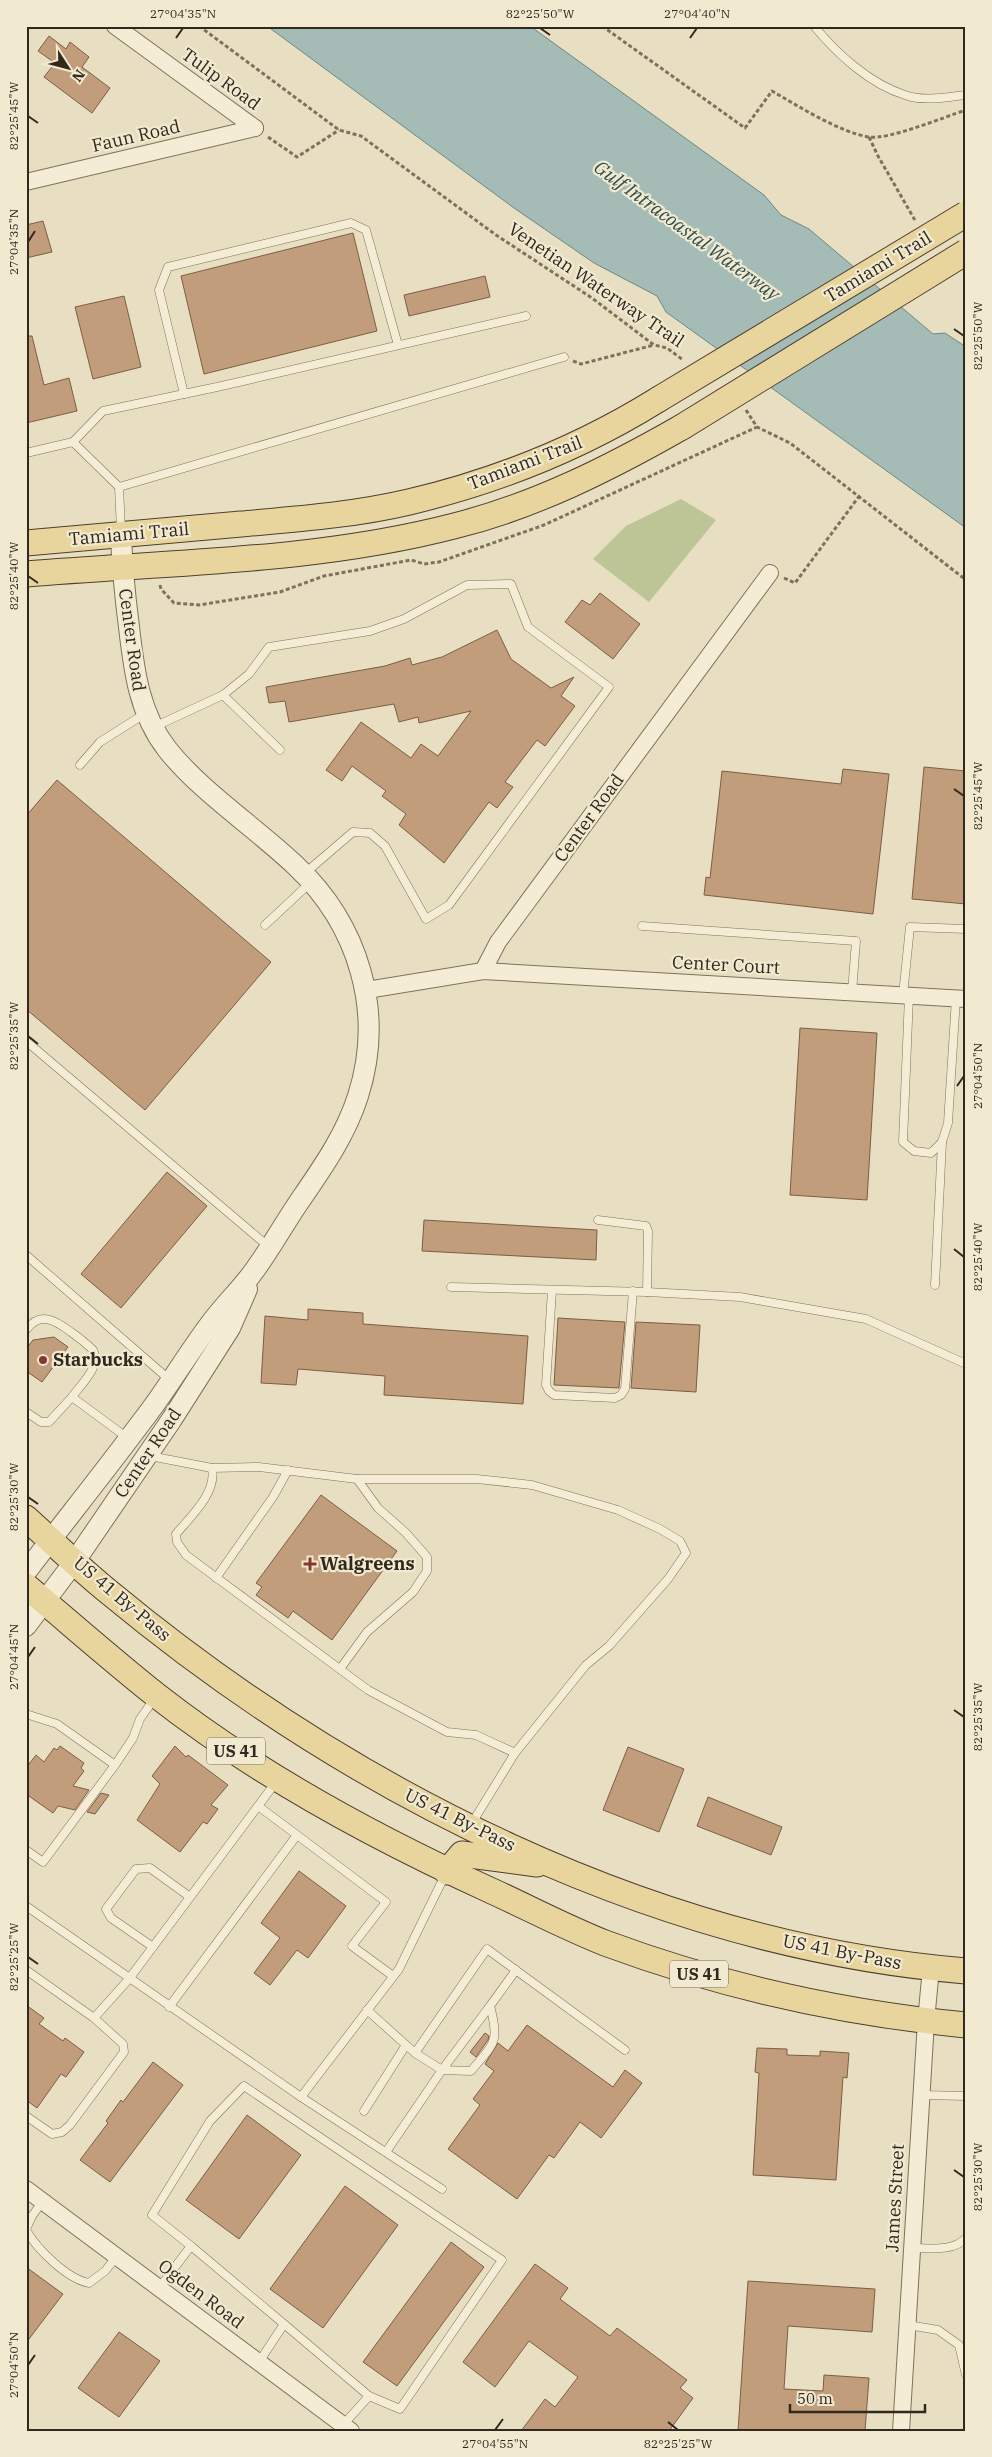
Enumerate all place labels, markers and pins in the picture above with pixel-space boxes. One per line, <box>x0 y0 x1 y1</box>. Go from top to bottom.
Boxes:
place label: Starbucks <box>53 1348 143 1371</box>
marker: Starbucks <box>37 1354 49 1366</box>
place label: Walgreens <box>320 1552 415 1575</box>
marker: Walgreens <box>304 1558 316 1570</box>

